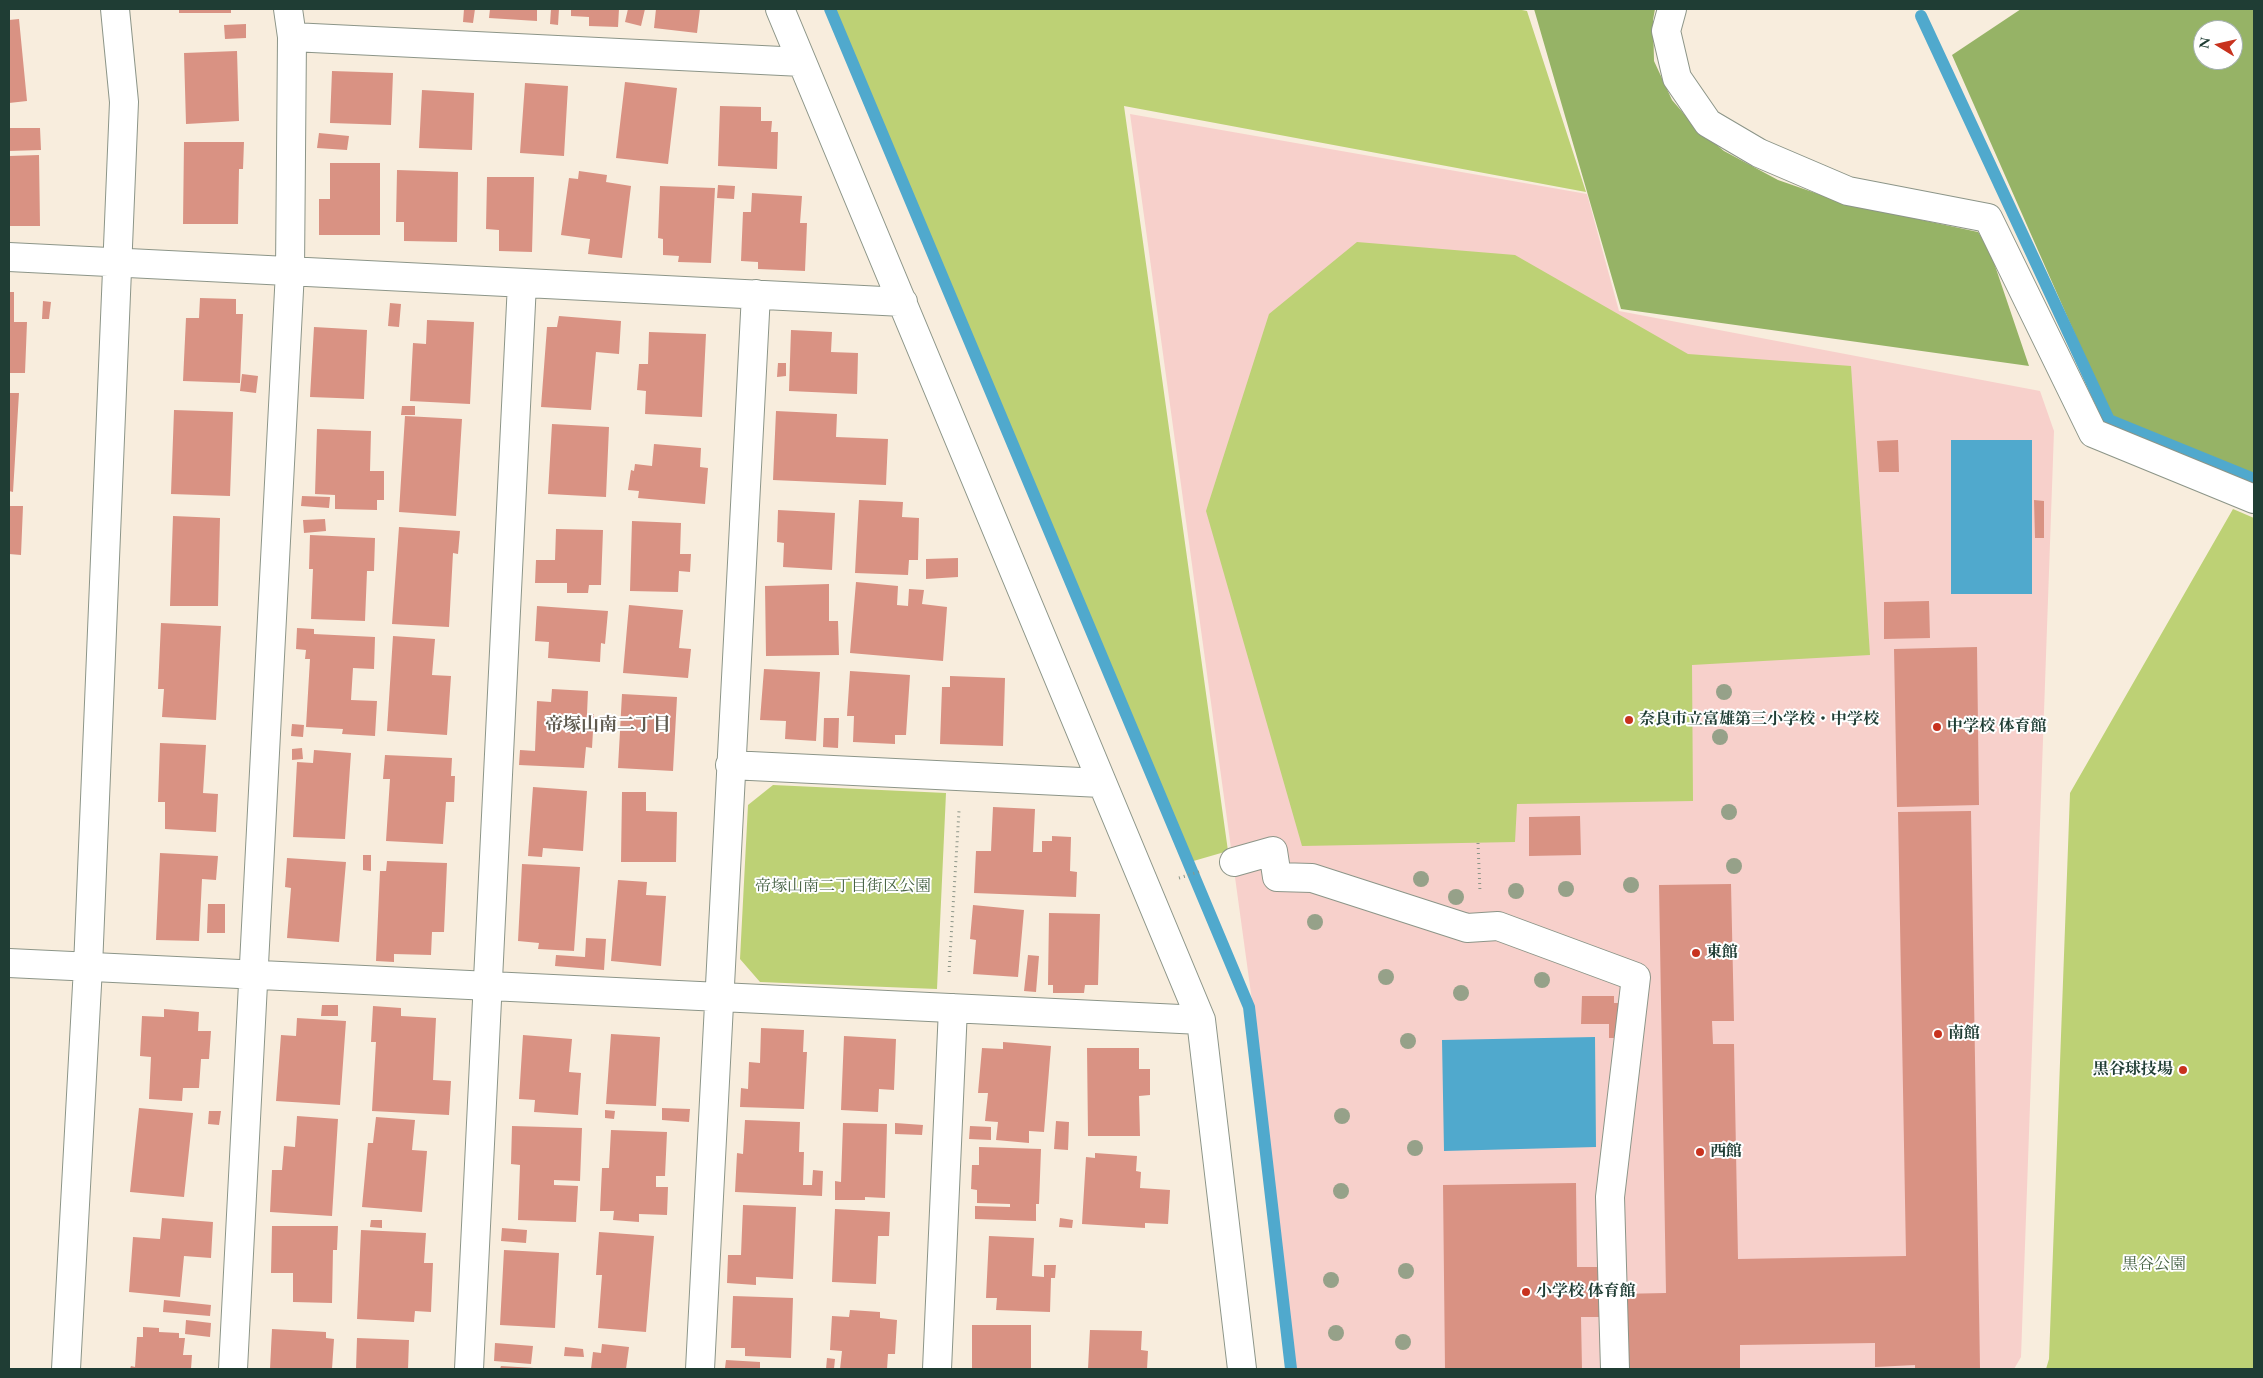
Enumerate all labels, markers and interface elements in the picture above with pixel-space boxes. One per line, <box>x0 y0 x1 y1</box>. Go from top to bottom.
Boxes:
north arrow <box>2193 20 2243 70</box>
text: N <box>2194 36 2214 50</box>
place label: 奈良市立富雄第三小学校・中学校 <box>1639 710 1879 730</box>
district label: 帝塚山南二丁目 <box>545 714 671 736</box>
marker: 奈良市立富雄第三小学校・中学校 <box>1623 714 1635 726</box>
place label: 中学校 体育館 <box>1947 717 2047 737</box>
marker: 中学校 体育館 <box>1931 721 1943 733</box>
park label: 帝塚山南二丁目街区公園 <box>755 877 931 897</box>
place label: 東館 <box>1706 943 1738 963</box>
marker: 東館 <box>1690 947 1702 959</box>
place label: 南館 <box>1948 1024 1980 1044</box>
marker: 南館 <box>1932 1028 1944 1040</box>
place label: 黒谷球技場 <box>2093 1060 2173 1080</box>
marker: 黒谷球技場 <box>2177 1064 2189 1076</box>
place label: 西館 <box>1710 1142 1742 1162</box>
marker: 西館 <box>1694 1146 1706 1158</box>
park label: 黒谷公園 <box>2122 1255 2186 1275</box>
place label: 小学校 体育館 <box>1536 1282 1636 1302</box>
marker: 小学校 体育館 <box>1520 1286 1532 1298</box>

